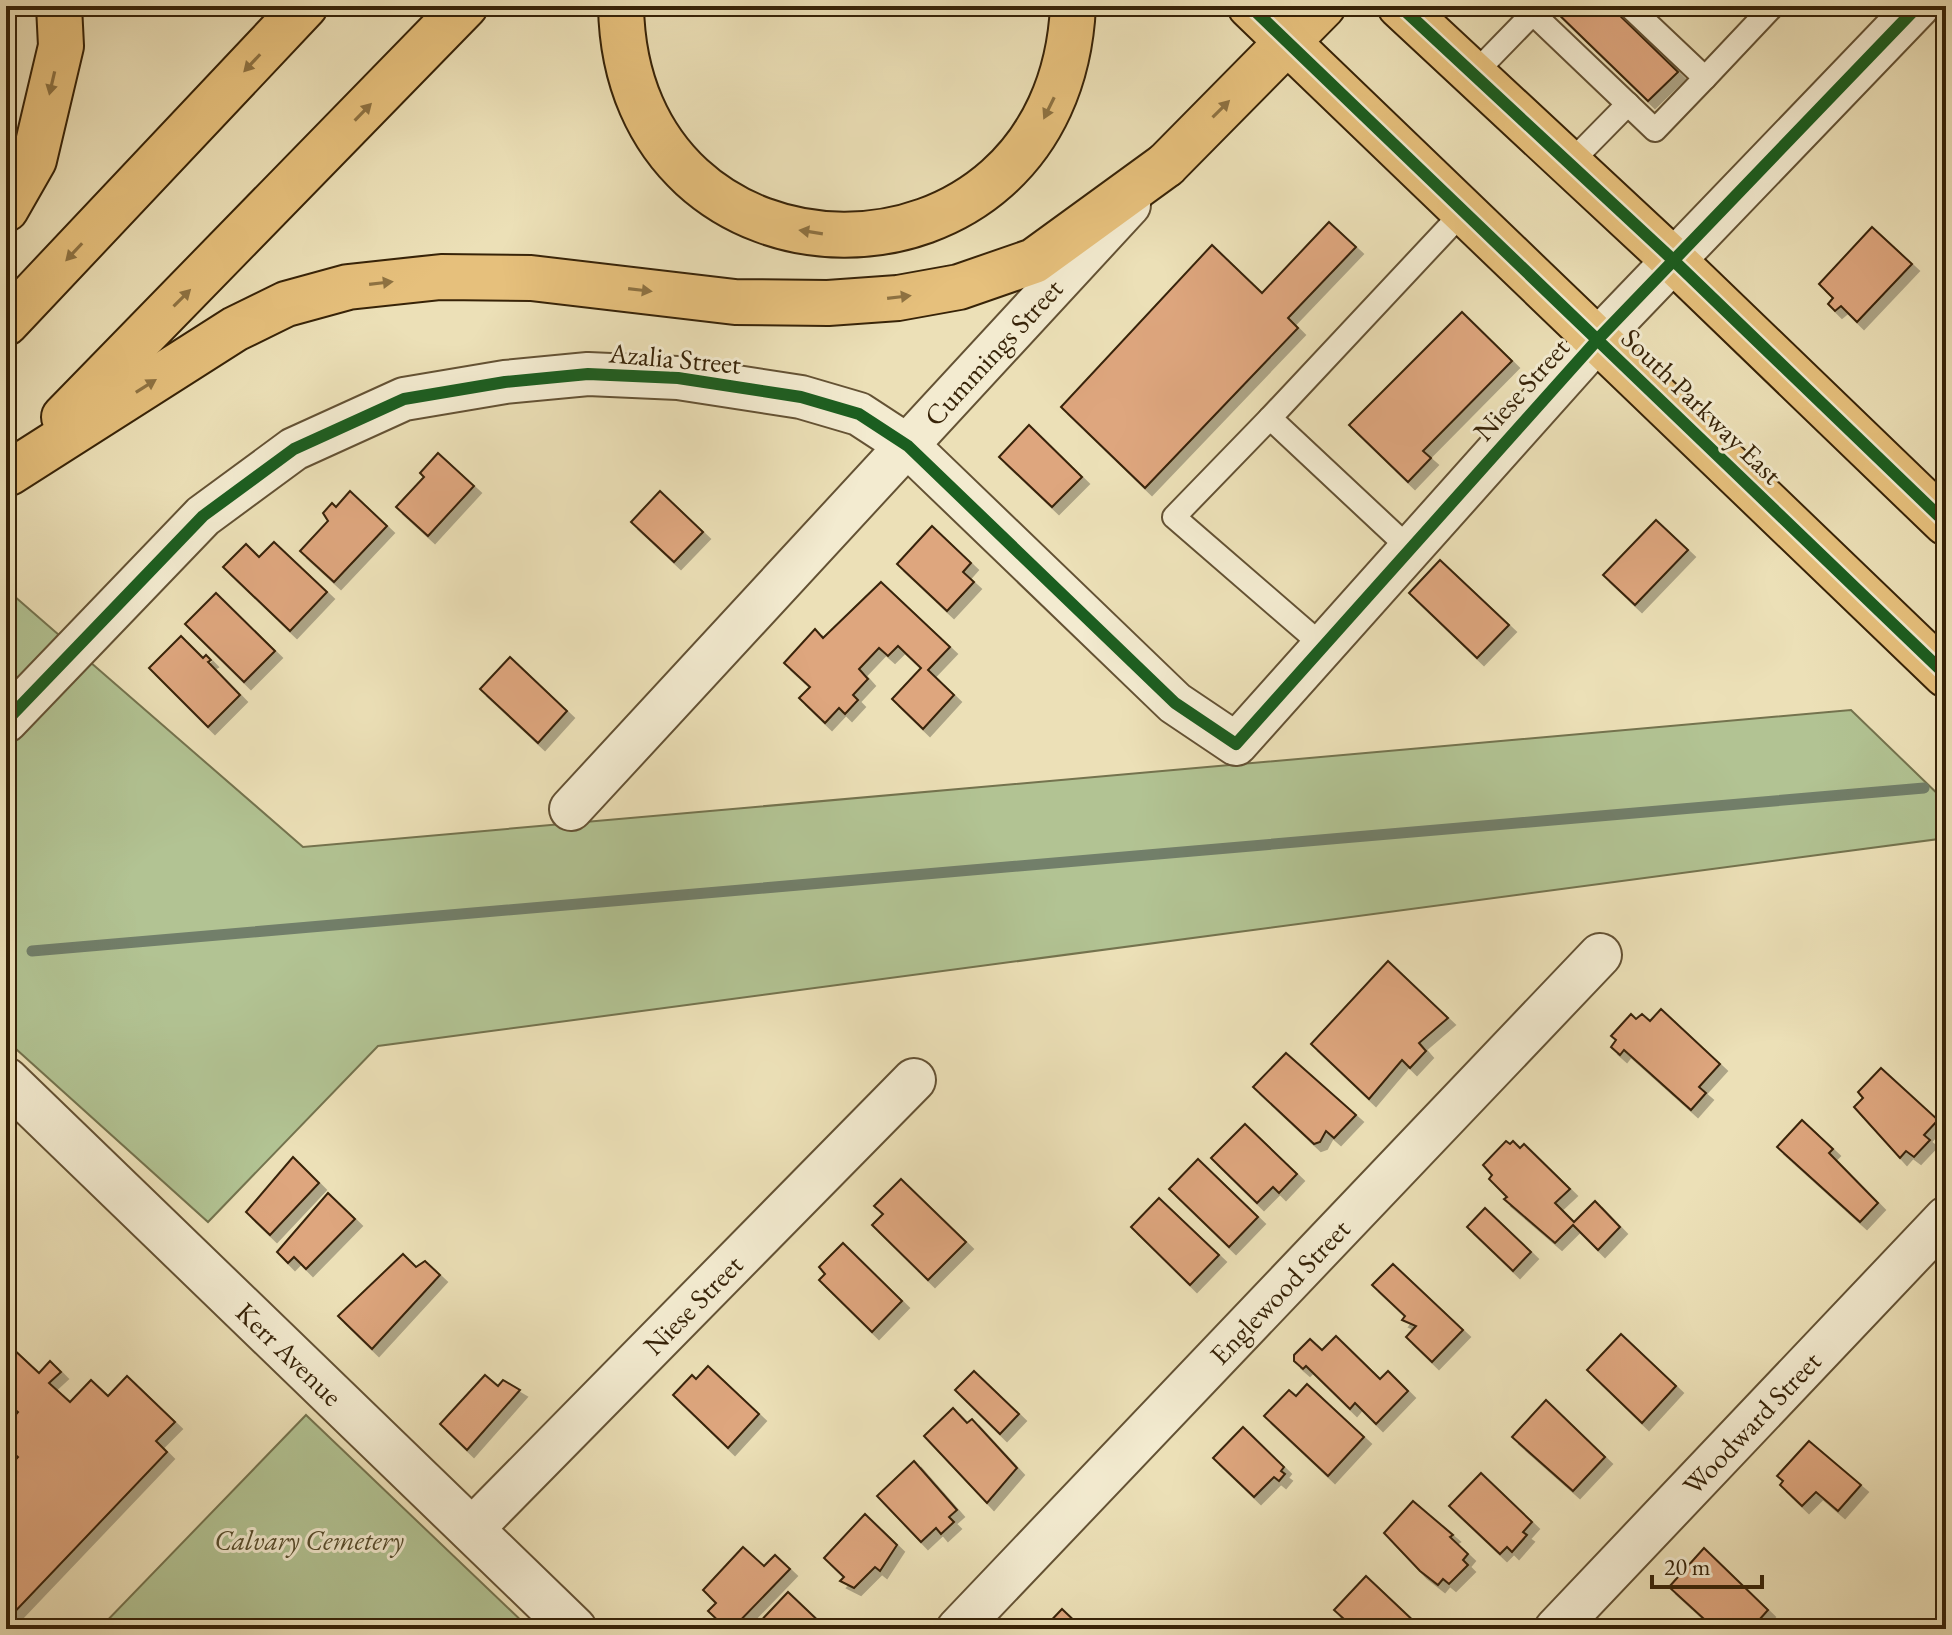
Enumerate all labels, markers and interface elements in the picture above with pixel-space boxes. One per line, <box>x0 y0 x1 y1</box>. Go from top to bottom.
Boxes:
one-way arrow <box>244 54 262 73</box>
one-way arrow <box>45 71 58 96</box>
one-way arrow <box>1042 97 1056 120</box>
one-way arrow <box>1211 100 1230 119</box>
one-way arrow <box>353 103 372 122</box>
one-way arrow <box>799 225 824 238</box>
one-way arrow <box>65 243 83 262</box>
street label: Cummings Street <box>916 271 1070 434</box>
one-way arrow <box>368 276 393 289</box>
one-way arrow <box>628 284 653 297</box>
one-way arrow <box>172 289 191 308</box>
one-way arrow <box>886 290 911 303</box>
street label: South Parkway East <box>1614 320 1790 492</box>
street label: Niese Street <box>1465 330 1577 448</box>
street label: Azalia Street <box>606 334 743 382</box>
one-way arrow <box>135 379 156 394</box>
street label: Englewood Street <box>1202 1211 1357 1372</box>
street label: Niese Street <box>635 1247 750 1363</box>
street label: Kerr Avenue <box>228 1294 350 1414</box>
street label: Woodward Street <box>1675 1343 1828 1503</box>
park label: Calvary Cemetery <box>214 1522 404 1558</box>
scale bar <box>1652 1539 1762 1589</box>
text: 20 m <box>1664 1551 1711 1582</box>

